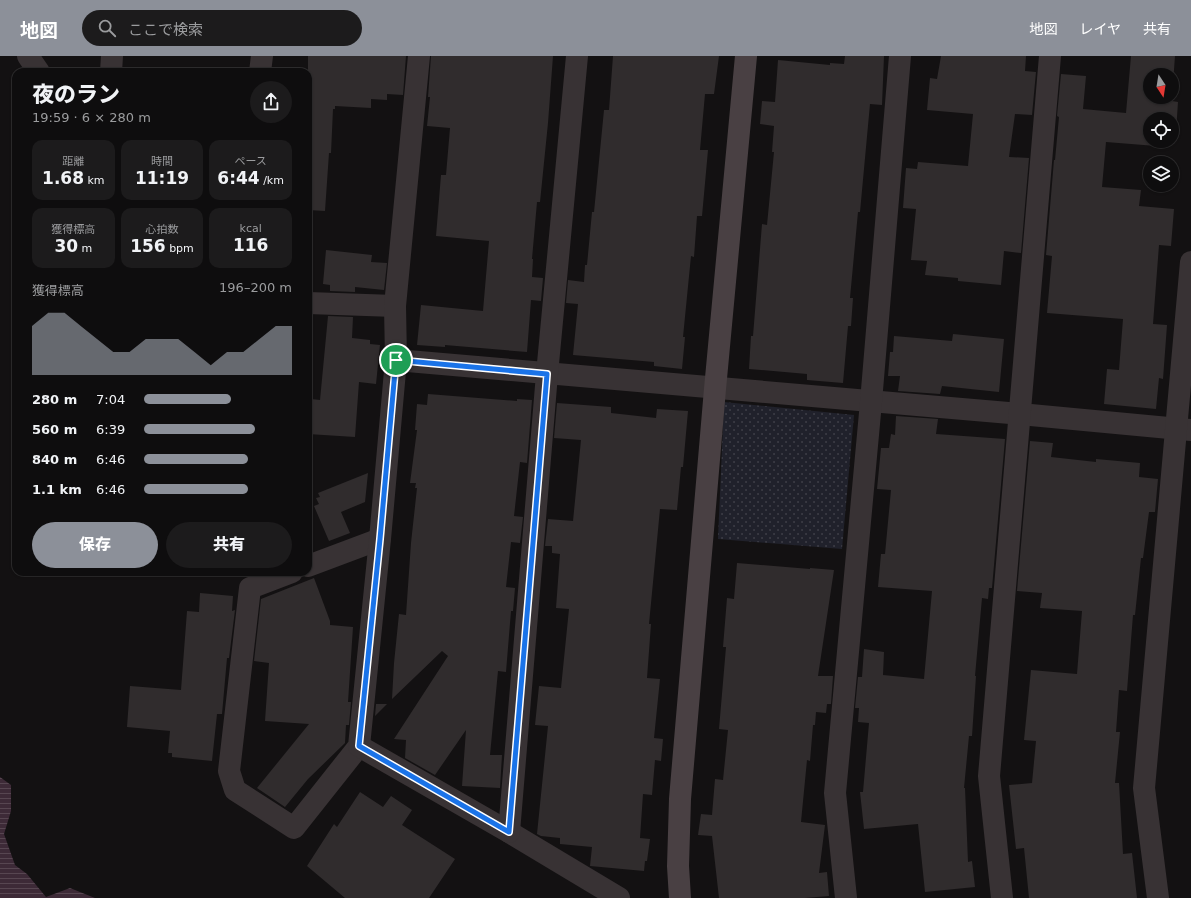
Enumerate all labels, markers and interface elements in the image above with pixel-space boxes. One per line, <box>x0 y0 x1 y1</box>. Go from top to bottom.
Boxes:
search box <box>82 10 362 46</box>
icon: search <box>96 17 118 39</box>
text: 地図 <box>20 19 58 41</box>
text: ここで検索 <box>128 21 203 39</box>
text: 地図 <box>1029 21 1057 37</box>
text: レイヤ <box>1079 21 1121 37</box>
text: 共有 <box>1143 21 1171 37</box>
north arrow <box>1143 68 1179 104</box>
map controls <box>1143 68 1179 192</box>
button: share <box>250 81 292 123</box>
text: 夜のラン <box>32 82 120 107</box>
text: 19:59 · 6 × 280 m <box>32 110 151 125</box>
button: locate <box>1143 112 1179 148</box>
text: 距離 <box>62 155 84 168</box>
text: 時間 <box>151 155 173 168</box>
text: ペース <box>234 155 267 168</box>
button: layers <box>1143 156 1179 192</box>
text: 1.68 <box>42 168 84 188</box>
text: 11:19 <box>135 168 189 188</box>
text: 6:44 <box>217 168 260 188</box>
text: km <box>84 174 105 187</box>
text: /km <box>260 174 284 187</box>
text: kcal <box>240 222 262 235</box>
text: 獲得標高 <box>51 223 95 236</box>
text: 心拍数 <box>145 223 178 236</box>
text: 116 <box>233 235 268 255</box>
text: 30 <box>54 236 78 256</box>
text: 156 <box>130 236 166 256</box>
text: m <box>78 242 92 255</box>
text: bpm <box>166 242 194 255</box>
text: 196–200 m <box>219 280 292 295</box>
text: 獲得標高 <box>32 283 84 298</box>
pin <box>379 343 413 377</box>
icon: arrive <box>385 349 407 371</box>
text: 280 m <box>32 392 77 407</box>
text: 7:04 <box>96 392 125 407</box>
text: 560 m <box>32 422 77 437</box>
text: 6:39 <box>96 422 125 437</box>
text: 840 m <box>32 452 77 467</box>
text: 6:46 <box>96 452 125 467</box>
text: 1.1 km <box>32 482 82 497</box>
text: 6:46 <box>96 482 125 497</box>
button: 保存 <box>32 522 158 568</box>
button: 共有 <box>166 522 292 568</box>

